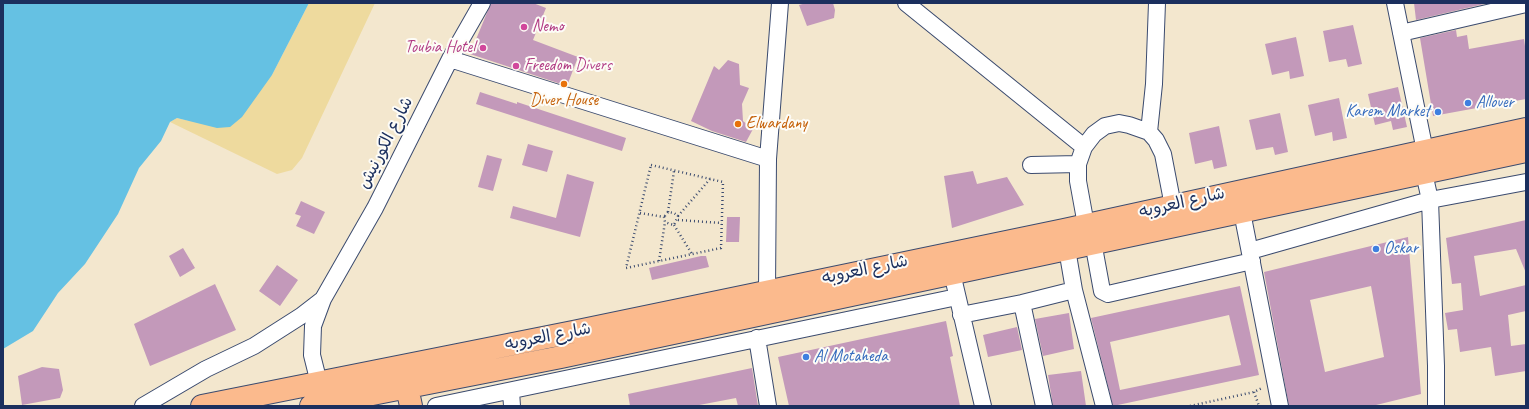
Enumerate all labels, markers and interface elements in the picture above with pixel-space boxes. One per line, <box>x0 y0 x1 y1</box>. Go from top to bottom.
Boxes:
place label: Nemo <box>532 17 563 37</box>
marker: Nemo <box>519 22 529 32</box>
place label: Toubia Hotel <box>405 38 475 58</box>
marker: Toubia Hotel <box>478 43 488 53</box>
place label: Freedom Divers <box>524 56 612 76</box>
marker: Freedom Divers <box>511 61 521 71</box>
marker: Diver House <box>559 79 569 89</box>
place label: Diver House <box>530 91 598 111</box>
place label: Allover <box>1476 93 1514 113</box>
street label: شارع الكورنيش <box>354 94 418 192</box>
marker: Allover <box>1463 98 1473 108</box>
place label: Karem Market <box>1345 102 1430 122</box>
marker: Karem Market <box>1433 107 1443 117</box>
place label: Elwardany <box>746 114 807 134</box>
marker: Elwardany <box>733 119 743 129</box>
street label: شارع العروبه <box>1137 183 1227 223</box>
place label: Oskar <box>1384 239 1418 259</box>
marker: Oskar <box>1371 244 1381 254</box>
street label: شارع العروبه <box>820 251 910 289</box>
street label: شارع العروبه <box>503 319 593 355</box>
place label: Al Motaheda <box>814 347 888 367</box>
marker: Al Motaheda <box>801 352 811 362</box>

